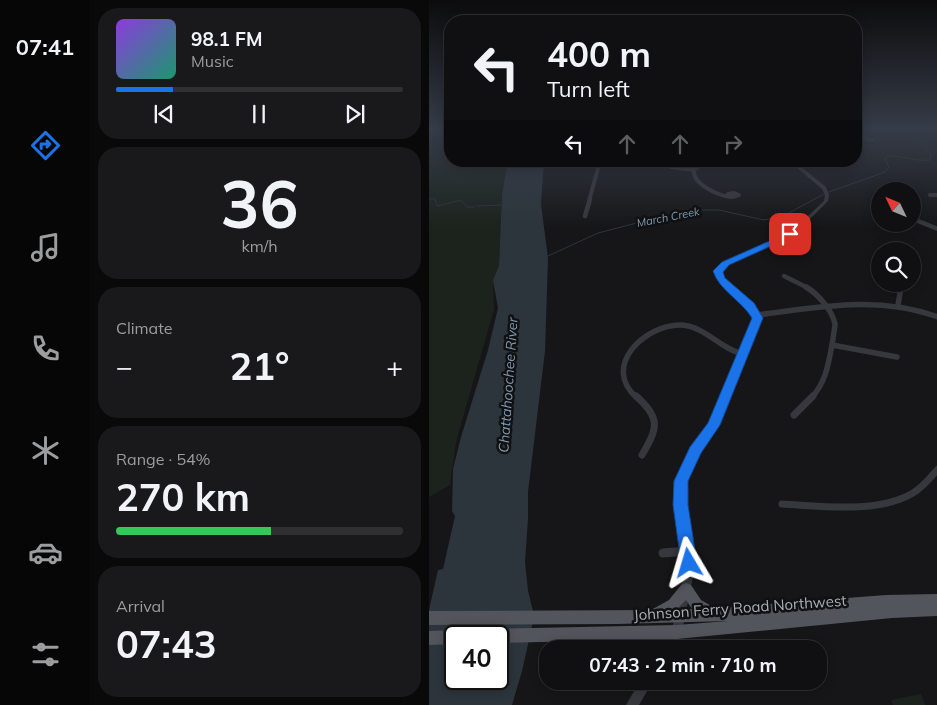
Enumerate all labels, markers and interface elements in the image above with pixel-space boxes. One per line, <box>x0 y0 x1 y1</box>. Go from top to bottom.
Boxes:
text: 98.1 FM <box>191 27 263 51</box>
text: 400 m <box>547 32 651 76</box>
text: 07:41 <box>16 33 74 61</box>
icon: left <box>464 35 529 100</box>
text: Music <box>191 51 234 71</box>
text: Turn left <box>547 75 630 103</box>
icon: previous <box>150 100 178 128</box>
icon: pause <box>245 100 273 128</box>
icon: next <box>341 100 369 128</box>
icon: directions <box>28 128 63 163</box>
icon: left <box>560 130 588 158</box>
icon: ahead <box>613 130 641 158</box>
icon: ahead <box>666 130 694 158</box>
icon: right <box>719 130 747 158</box>
text: 36 <box>220 163 299 244</box>
north arrow <box>871 182 921 232</box>
map controls <box>871 182 921 292</box>
water label: March Creek <box>635 204 701 230</box>
pin <box>769 213 811 255</box>
icon: arrive <box>776 220 804 248</box>
icon: music <box>28 230 63 265</box>
text: km/h <box>241 236 278 256</box>
button: search <box>871 242 921 292</box>
water label: Chattahoochee River <box>494 316 522 453</box>
text: Climate <box>116 318 172 338</box>
icon: phone <box>28 331 63 366</box>
text: 21° <box>229 342 290 390</box>
text: − <box>116 349 133 384</box>
text: + <box>386 349 403 384</box>
icon: climate <box>28 433 63 468</box>
text: Range · 54% <box>116 449 211 469</box>
text: 270 km <box>116 473 250 521</box>
icon: car <box>28 535 63 570</box>
position arrow <box>662 536 714 588</box>
street label: Johnson Ferry Road Northwest <box>633 591 847 624</box>
text: Arrival <box>116 596 165 616</box>
text: 07:43 <box>116 620 217 668</box>
speed limit sign: 40 <box>444 625 509 690</box>
icon: filters <box>28 637 63 672</box>
text: 07:43 · 2 min · 710 m <box>589 653 777 677</box>

